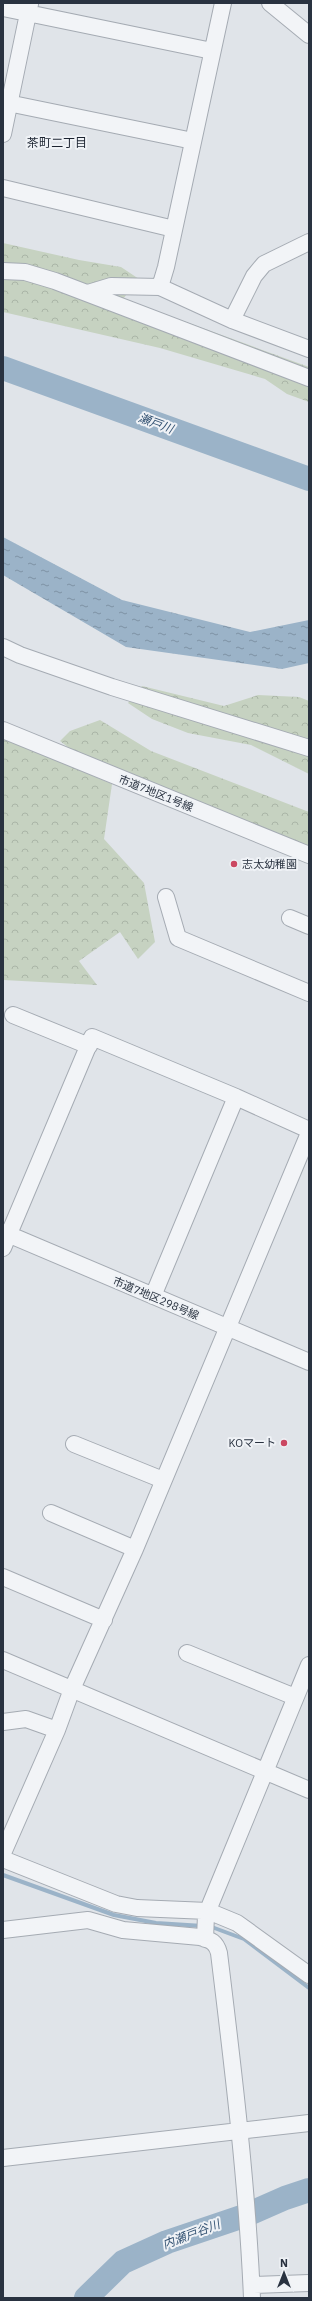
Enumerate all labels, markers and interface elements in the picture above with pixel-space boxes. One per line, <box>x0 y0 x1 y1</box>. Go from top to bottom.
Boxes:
district label: 茶町二丁目 <box>27 135 87 150</box>
water label: 瀬戸川 <box>137 410 177 437</box>
street label: 市道7地区1号線 <box>117 772 195 814</box>
place label: 志太幼稚園 <box>242 857 297 871</box>
marker: 志太幼稚園 <box>229 859 239 869</box>
street label: 市道7地区298号線 <box>111 1274 201 1322</box>
place label: KOマート <box>229 1436 276 1450</box>
marker: KOマート <box>279 1438 289 1448</box>
water label: 内瀬戸谷川 <box>160 2216 224 2252</box>
north arrow <box>264 2253 304 2293</box>
text: N <box>280 2256 288 2270</box>

